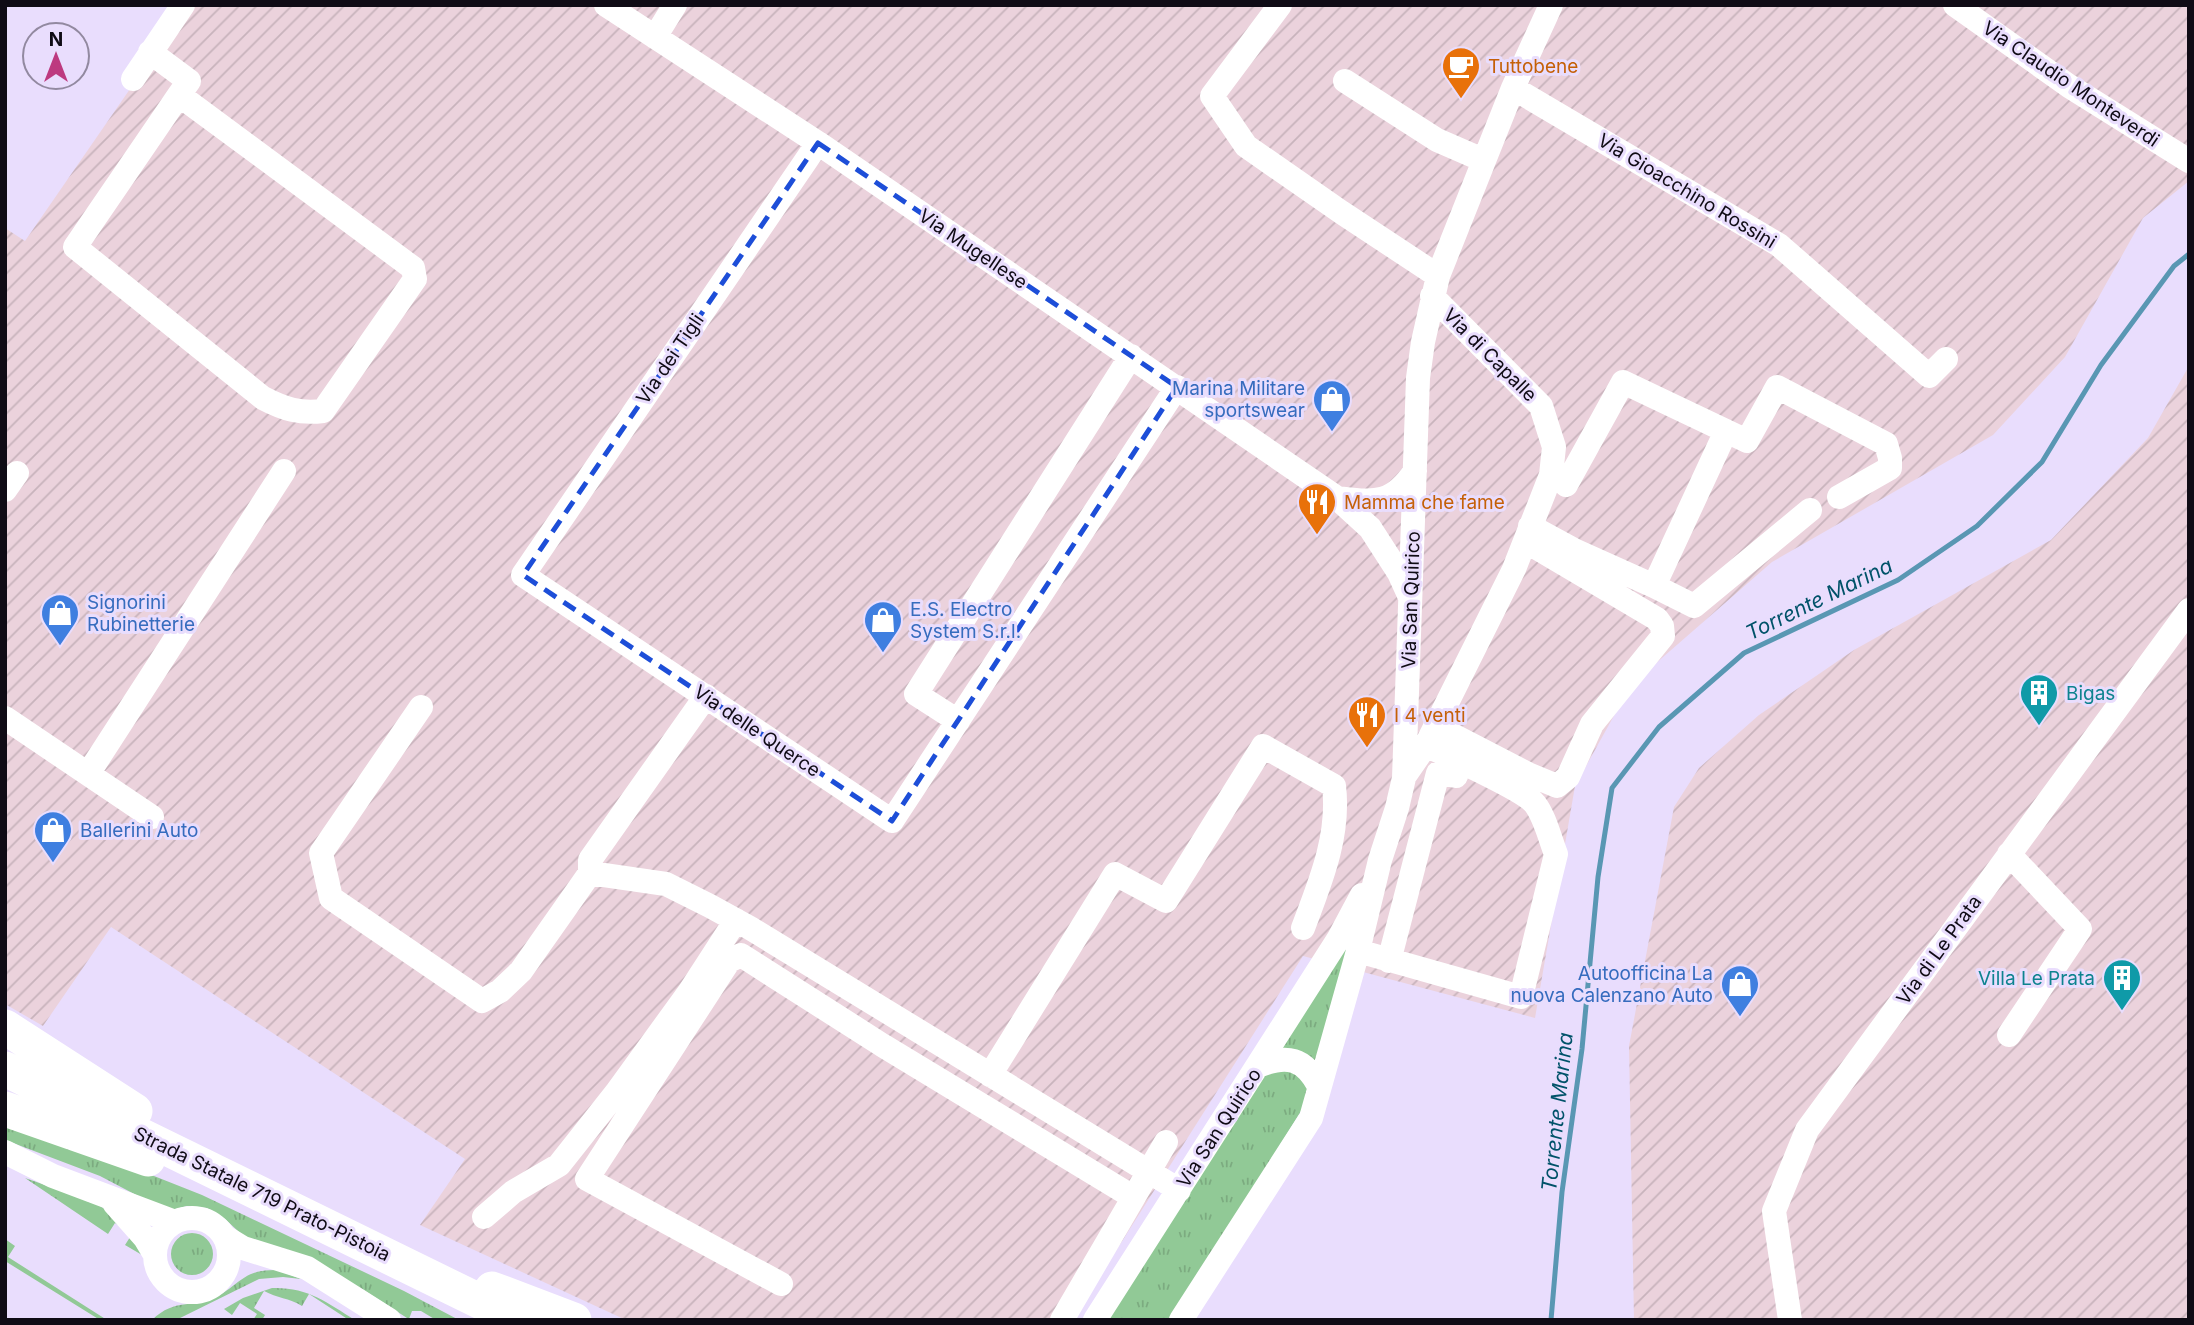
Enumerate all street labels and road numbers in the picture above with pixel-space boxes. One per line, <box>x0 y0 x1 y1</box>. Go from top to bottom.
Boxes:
street label: Via Claudio Monteverdi <box>1978 16 2164 152</box>
street label: Via Gioacchino Rossini <box>1594 129 1780 253</box>
street label: Via Mugellese <box>914 204 1032 294</box>
street label: Via di Capalle <box>1439 304 1541 406</box>
street label: Via dei Tigli <box>631 309 709 409</box>
street label: Via San Quirico <box>1397 531 1425 669</box>
street label: Via delle Querce <box>689 680 825 782</box>
street label: Via di Le Prata <box>1892 891 1986 1009</box>
street label: Via San Quirico <box>1172 1064 1266 1192</box>
street label: Strada Statale 719 Prato-Pistoia <box>130 1122 394 1266</box>

